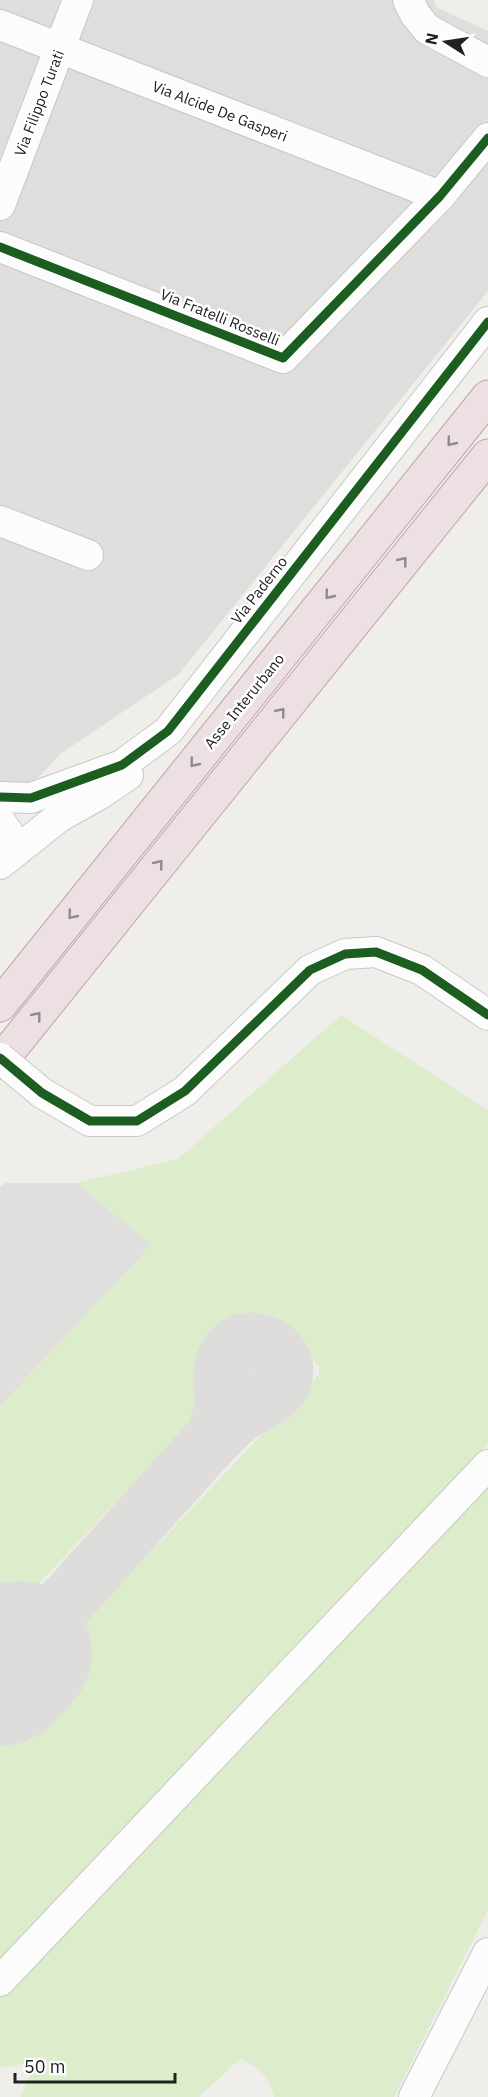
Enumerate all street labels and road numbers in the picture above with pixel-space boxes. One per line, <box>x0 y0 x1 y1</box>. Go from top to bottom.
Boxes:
street label: Via Filippo Turati <box>10 47 68 159</box>
street label: Via Alcide De Gasperi <box>150 76 290 146</box>
street label: Via Fratelli Rosselli <box>157 284 283 350</box>
street label: Via Paderno <box>227 552 291 628</box>
street label: Asse Interurbano <box>200 650 288 752</box>

